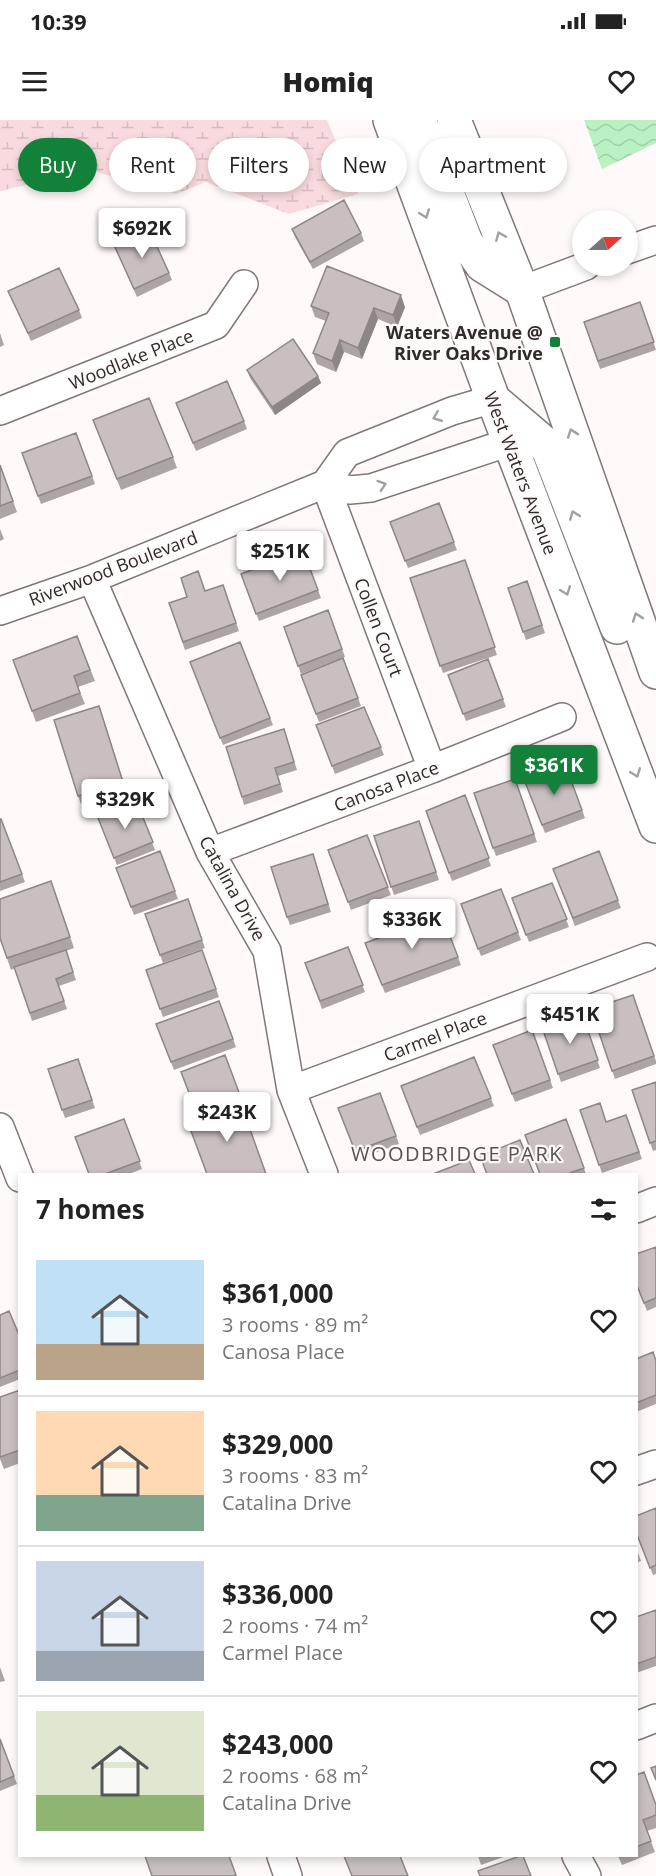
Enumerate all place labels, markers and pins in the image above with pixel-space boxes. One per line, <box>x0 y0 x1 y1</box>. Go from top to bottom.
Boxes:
pin: $692K <box>100 208 184 259</box>
place label: Waters Avenue @ River Oaks Drive <box>386 320 543 365</box>
marker: Waters Avenue @ River Oaks Drive <box>548 335 562 349</box>
pin: $251K <box>238 531 322 582</box>
pin: $361K <box>512 745 596 796</box>
pin: $329K <box>83 779 167 830</box>
pin: $336K <box>370 899 454 950</box>
pin: $451K <box>528 994 612 1045</box>
pin: $243K <box>185 1092 269 1143</box>

